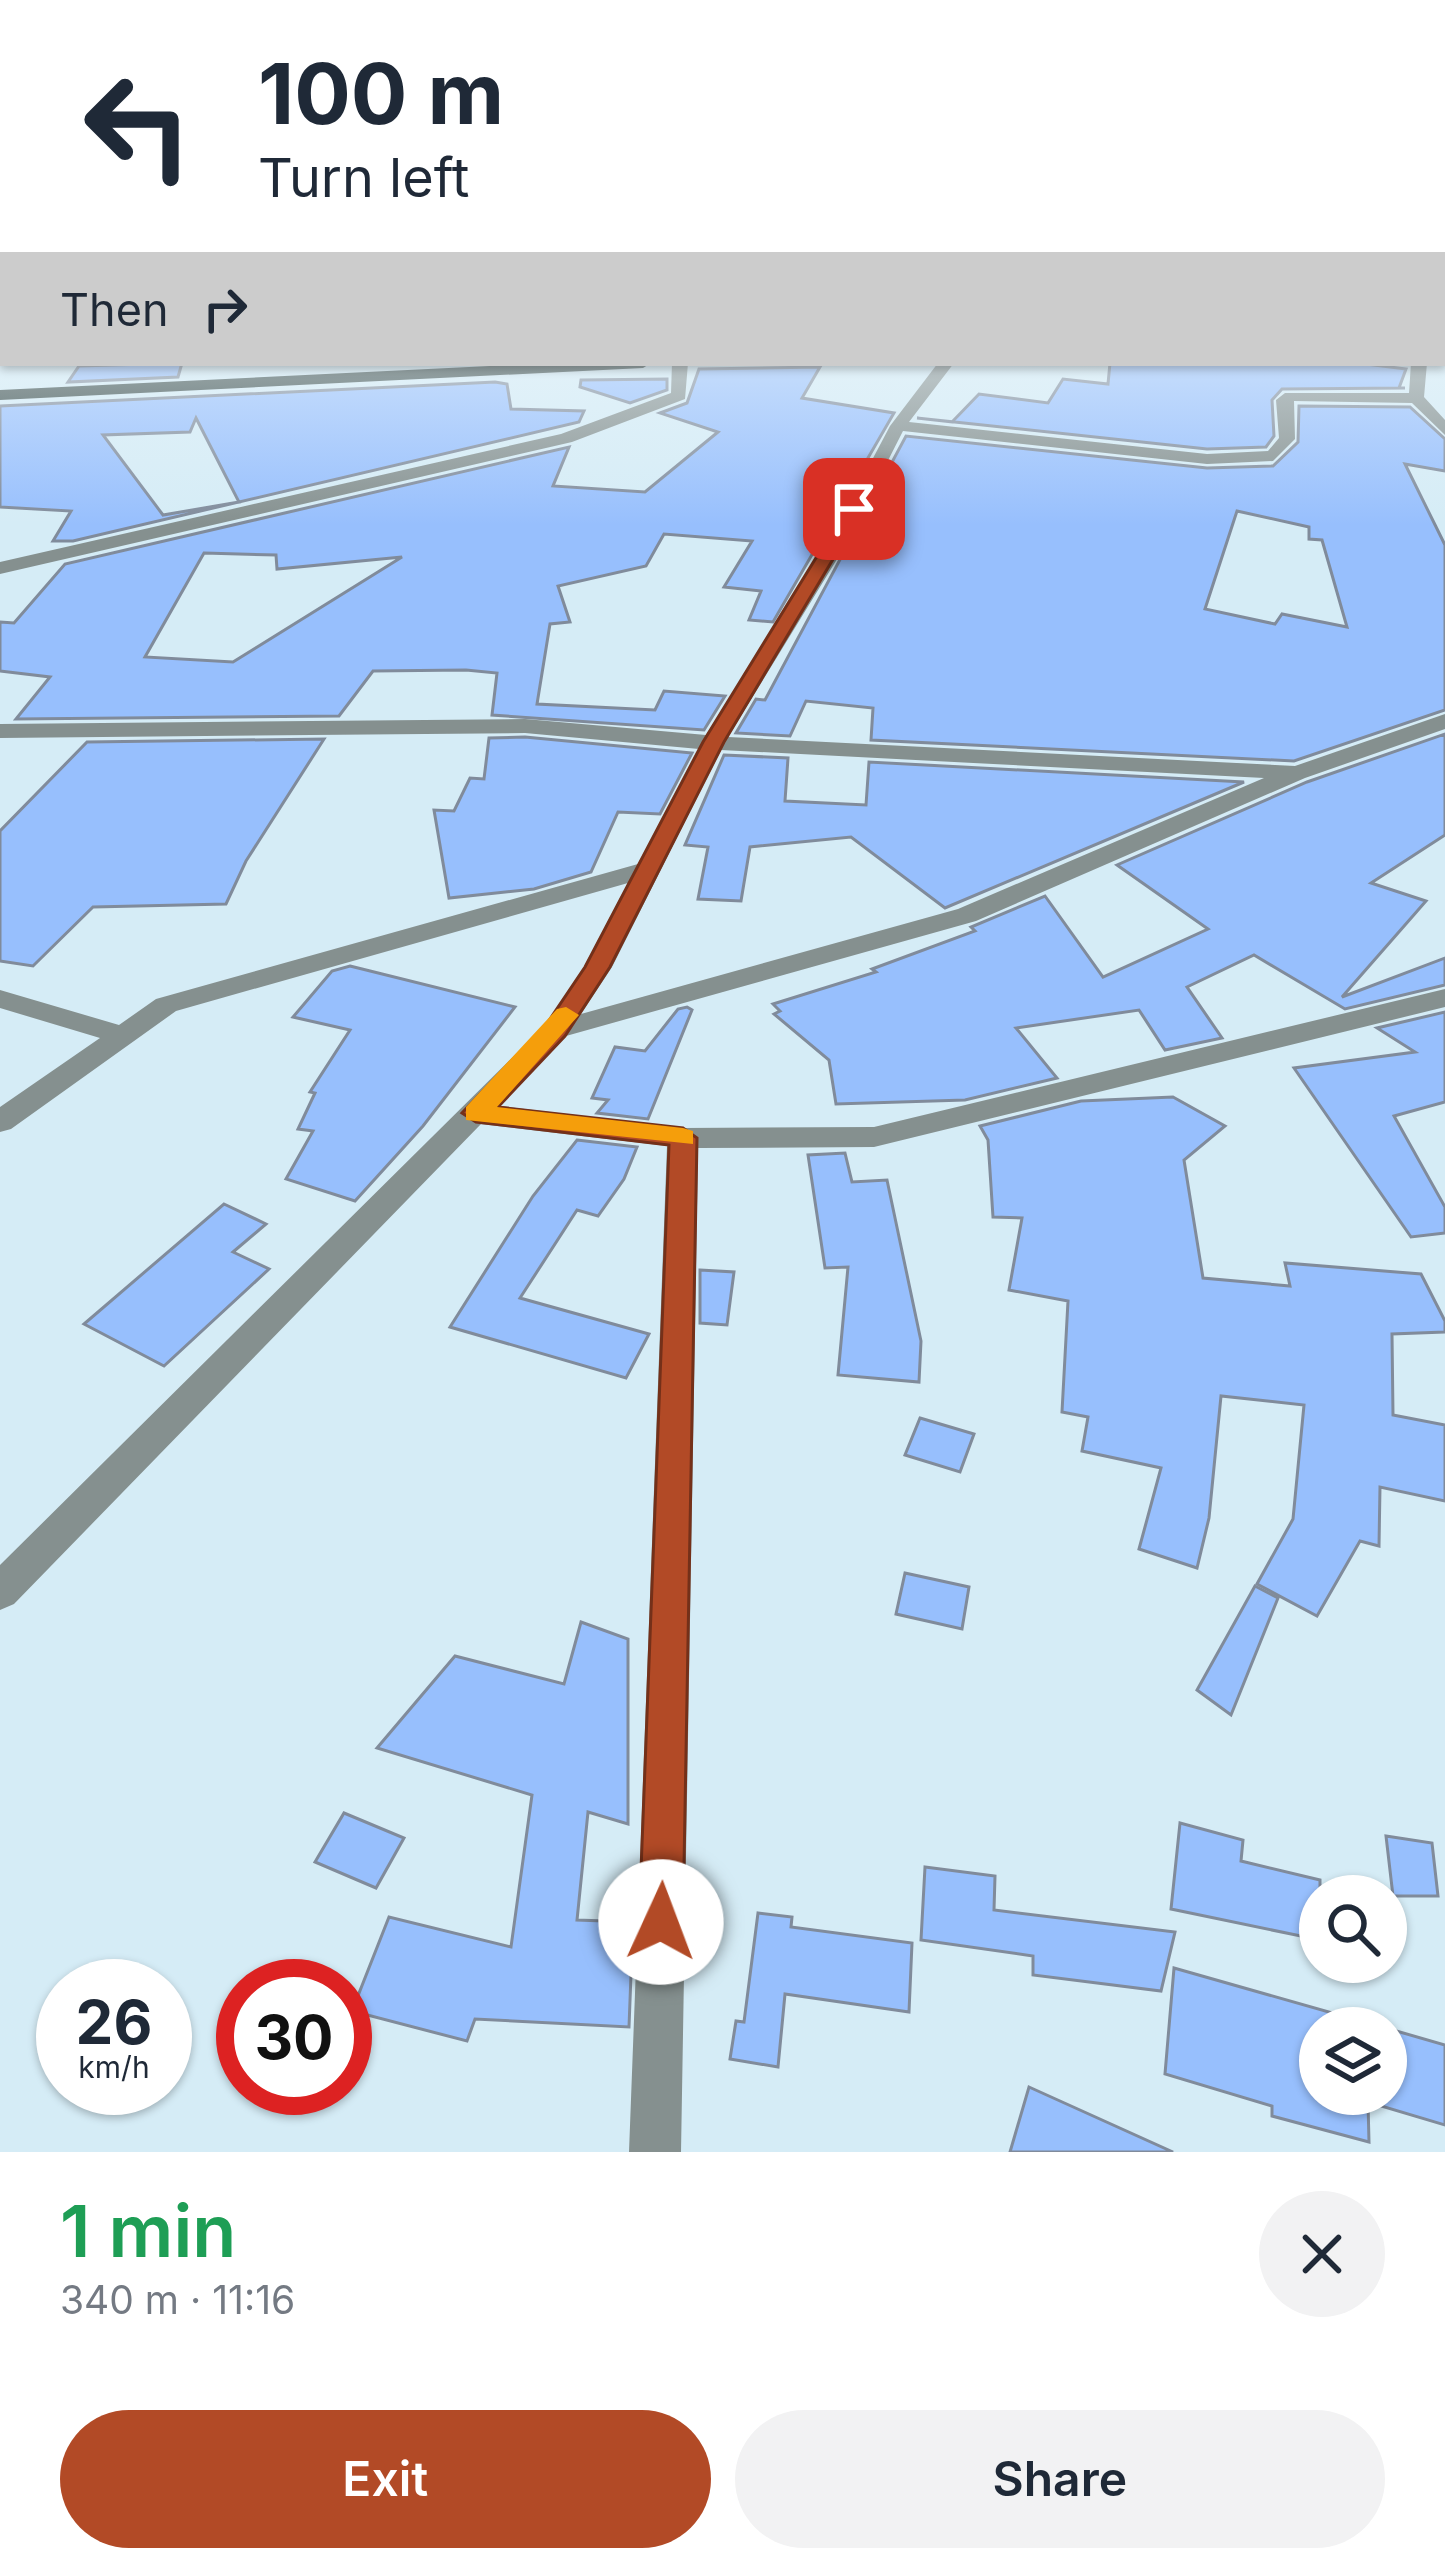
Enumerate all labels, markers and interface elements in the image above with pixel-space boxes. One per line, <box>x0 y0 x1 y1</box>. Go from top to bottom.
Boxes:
text: 100 m <box>258 43 504 144</box>
icon: left <box>60 48 216 204</box>
text: Turn left <box>258 145 469 210</box>
icon: right <box>192 276 258 342</box>
text: Then <box>60 282 168 337</box>
pin <box>803 458 905 560</box>
icon: arrive <box>821 476 887 542</box>
position arrow <box>598 1859 724 1985</box>
map controls <box>1299 1875 1407 2115</box>
button: search <box>1299 1875 1407 1983</box>
speed limit sign: 30 <box>216 1959 372 2115</box>
text: 26 <box>76 1986 152 2058</box>
button: layers <box>1299 2007 1407 2115</box>
text: km/h <box>78 2049 150 2085</box>
text: 1 min <box>60 2187 236 2274</box>
button: close <box>1259 2191 1385 2317</box>
text: 340 m · 11:16 <box>60 2276 295 2323</box>
button: Exit <box>60 2410 711 2548</box>
button: Share <box>735 2410 1385 2548</box>

